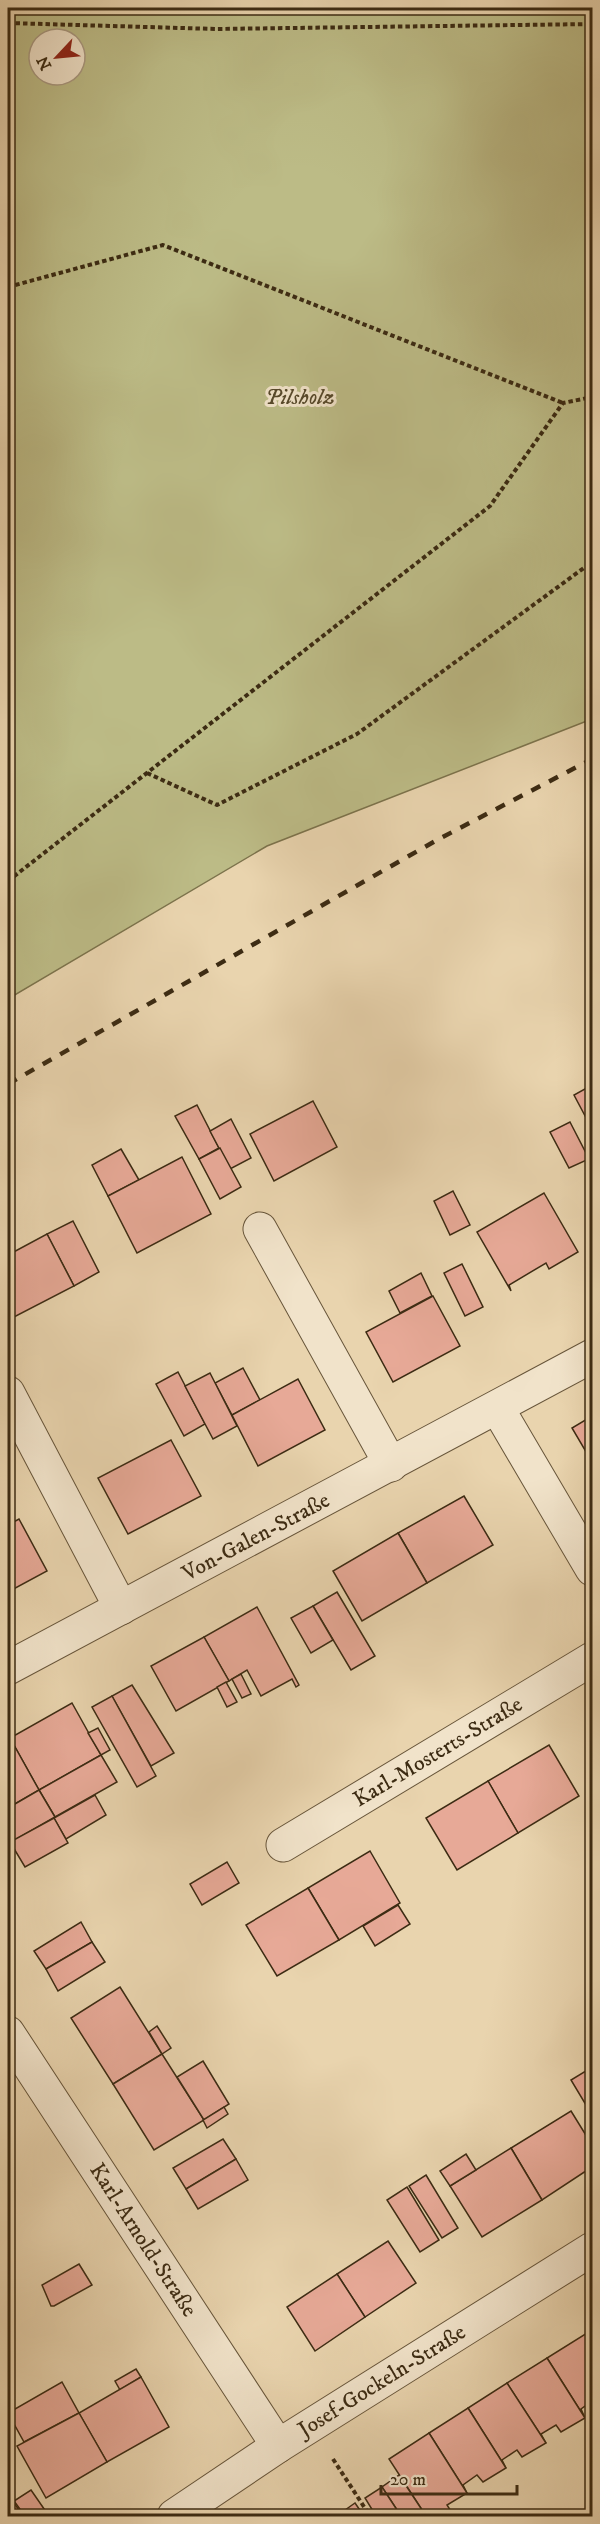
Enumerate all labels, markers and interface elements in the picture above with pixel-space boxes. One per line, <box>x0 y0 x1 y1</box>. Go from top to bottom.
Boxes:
north arrow <box>27 27 87 87</box>
text: N <box>33 53 56 73</box>
park label: Pilsholz <box>265 384 335 411</box>
street label: Von-Galen-Straße <box>177 1487 334 1588</box>
street label: Karl-Mosterts-Straße <box>349 1691 527 1813</box>
street label: Karl-Arnold-Straße <box>83 2158 203 2322</box>
street label: Josef-Gockeln-Straße <box>292 2319 471 2444</box>
scale bar <box>381 2458 518 2496</box>
text: 20 m <box>390 2469 426 2491</box>

